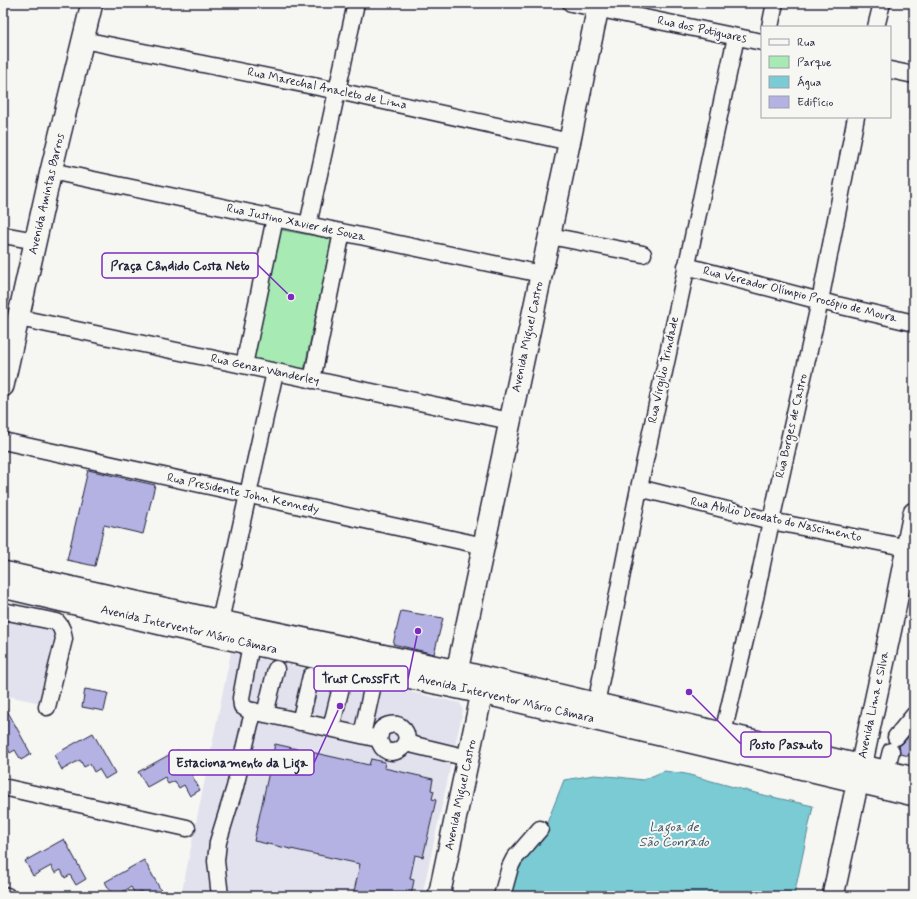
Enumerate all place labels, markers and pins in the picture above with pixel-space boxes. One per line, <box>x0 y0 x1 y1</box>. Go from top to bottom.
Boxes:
callout: Praça Cândido Costa Neto <box>102 253 258 278</box>
callout: Trust CrossFit <box>314 666 408 691</box>
callout: Posto Pasauto <box>741 732 831 757</box>
callout: Estacionamento da Liga <box>169 750 314 775</box>

